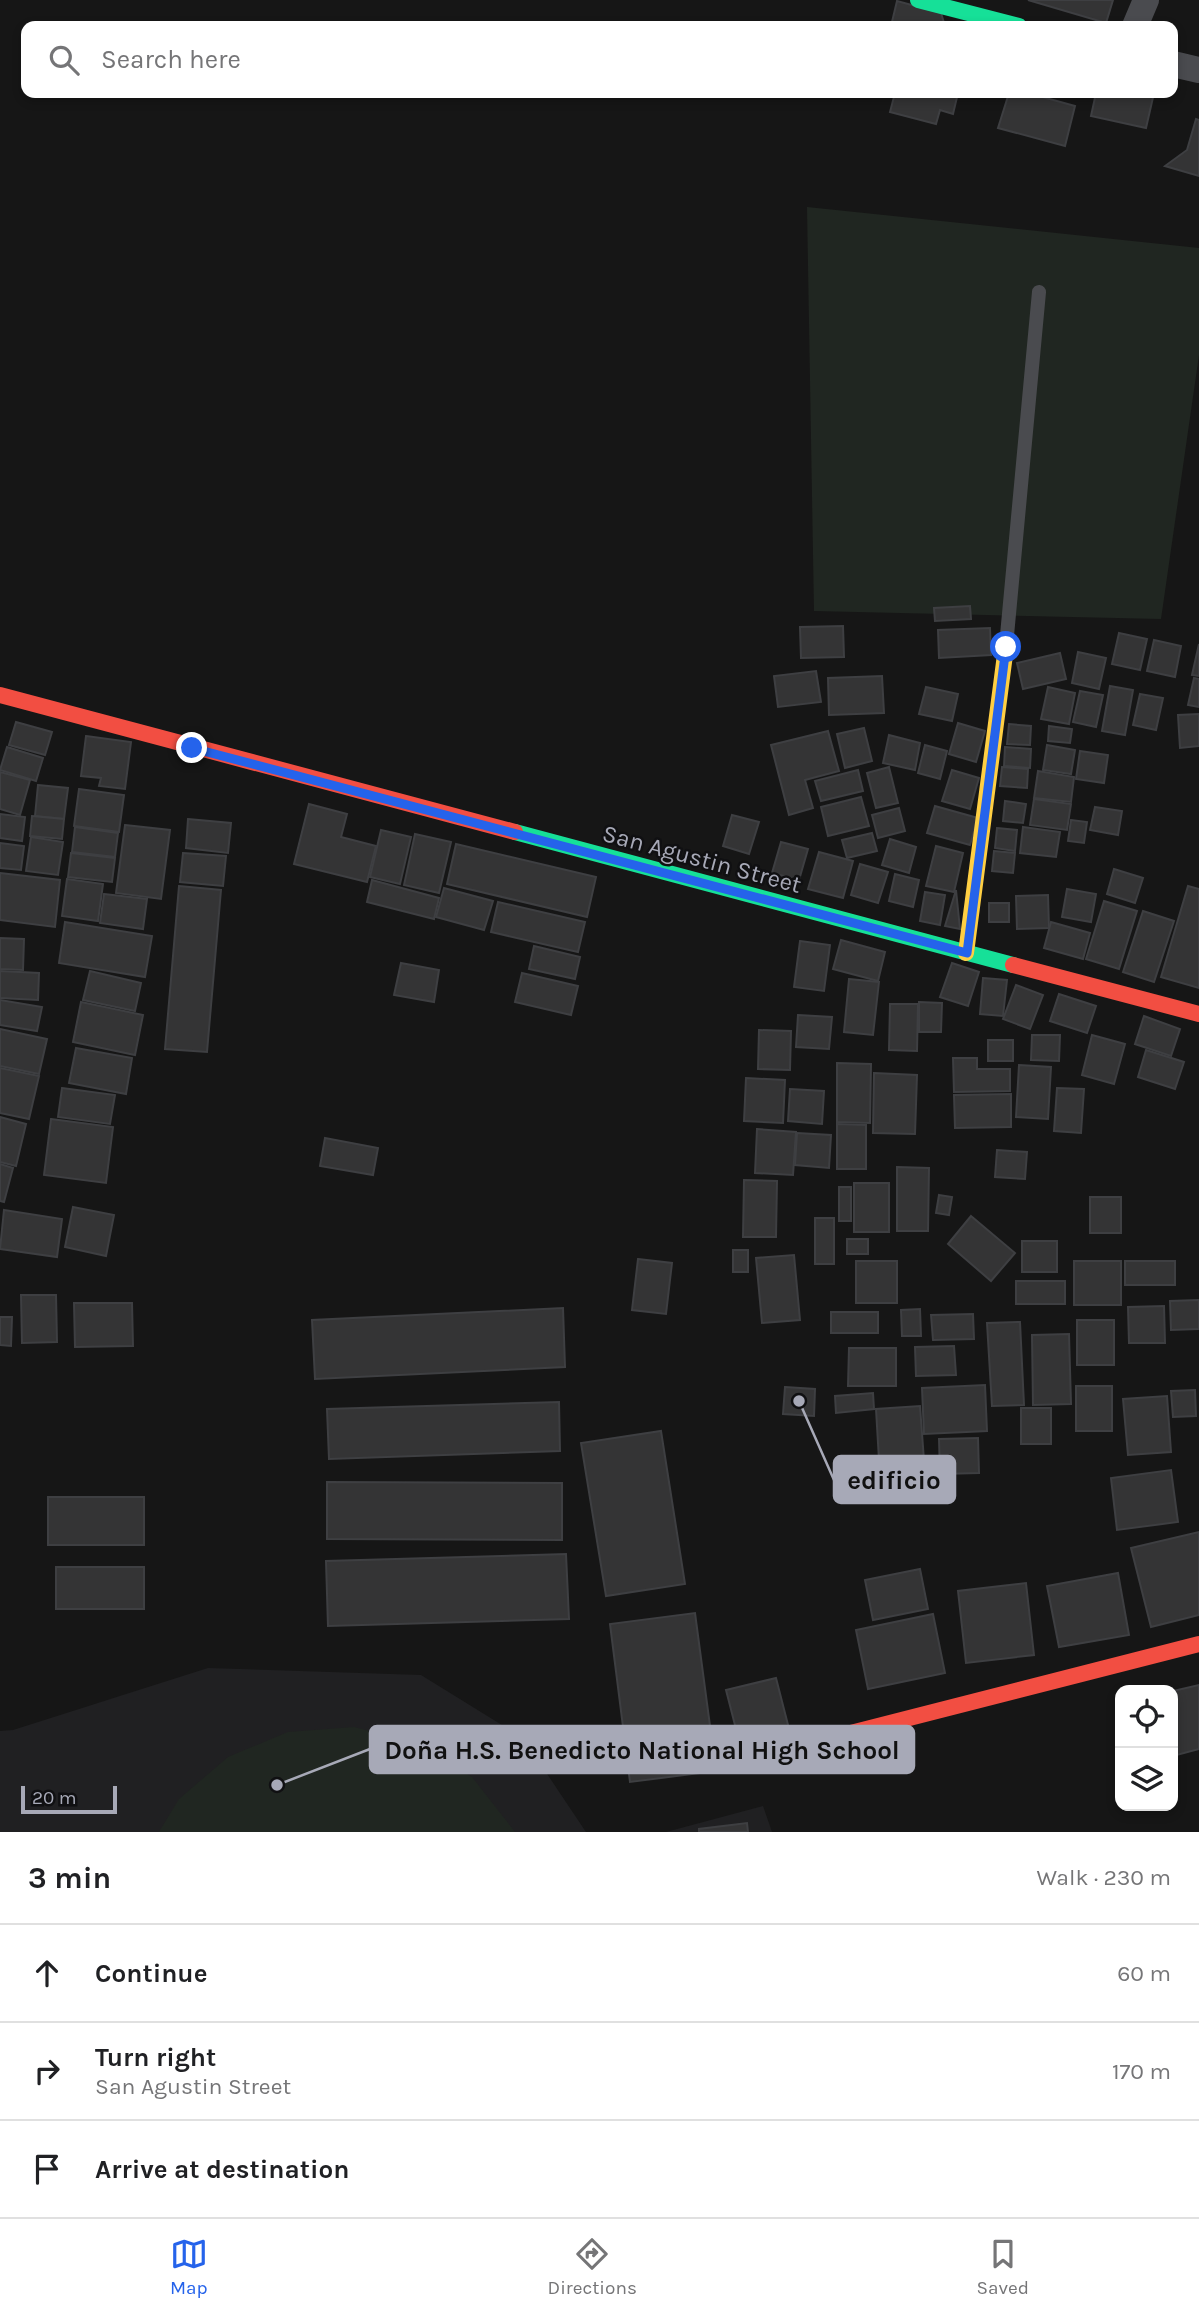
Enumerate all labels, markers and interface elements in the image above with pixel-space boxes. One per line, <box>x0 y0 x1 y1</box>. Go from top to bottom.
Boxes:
search box <box>21 21 1178 98</box>
icon: search <box>45 41 83 79</box>
text: Search here <box>101 44 241 75</box>
route start <box>990 631 1021 662</box>
route end <box>176 732 207 763</box>
street label: San Agustin Street <box>600 819 804 899</box>
callout: edificio <box>834 1456 955 1503</box>
text: edificio <box>847 1465 941 1496</box>
map controls <box>1115 1685 1178 1811</box>
button: locate <box>1115 1685 1178 1748</box>
callout: Doña H.S. Benedicto National High School <box>370 1726 914 1773</box>
text: Doña H.S. Benedicto National High School <box>384 1735 900 1766</box>
button: layers <box>1115 1748 1178 1811</box>
scale bar <box>21 1783 117 1815</box>
text: 20 m <box>32 1787 77 1809</box>
text: 3 min <box>28 1860 111 1896</box>
text: Walk · 230 m <box>1037 1864 1171 1891</box>
icon: ahead <box>28 1954 66 1992</box>
text: Continue <box>95 1958 207 1989</box>
text: 60 m <box>1117 1960 1171 1987</box>
text: Turn right <box>95 2042 216 2073</box>
icon: right <box>28 2052 66 2090</box>
text: 170 m <box>1112 2058 1171 2085</box>
text: San Agustin Street <box>95 2073 291 2100</box>
icon: arrive <box>28 2150 66 2188</box>
text: Arrive at destination <box>95 2154 349 2185</box>
tab: Map <box>170 2235 208 2299</box>
tab: Directions <box>548 2235 637 2299</box>
tab: Saved <box>977 2235 1029 2299</box>

